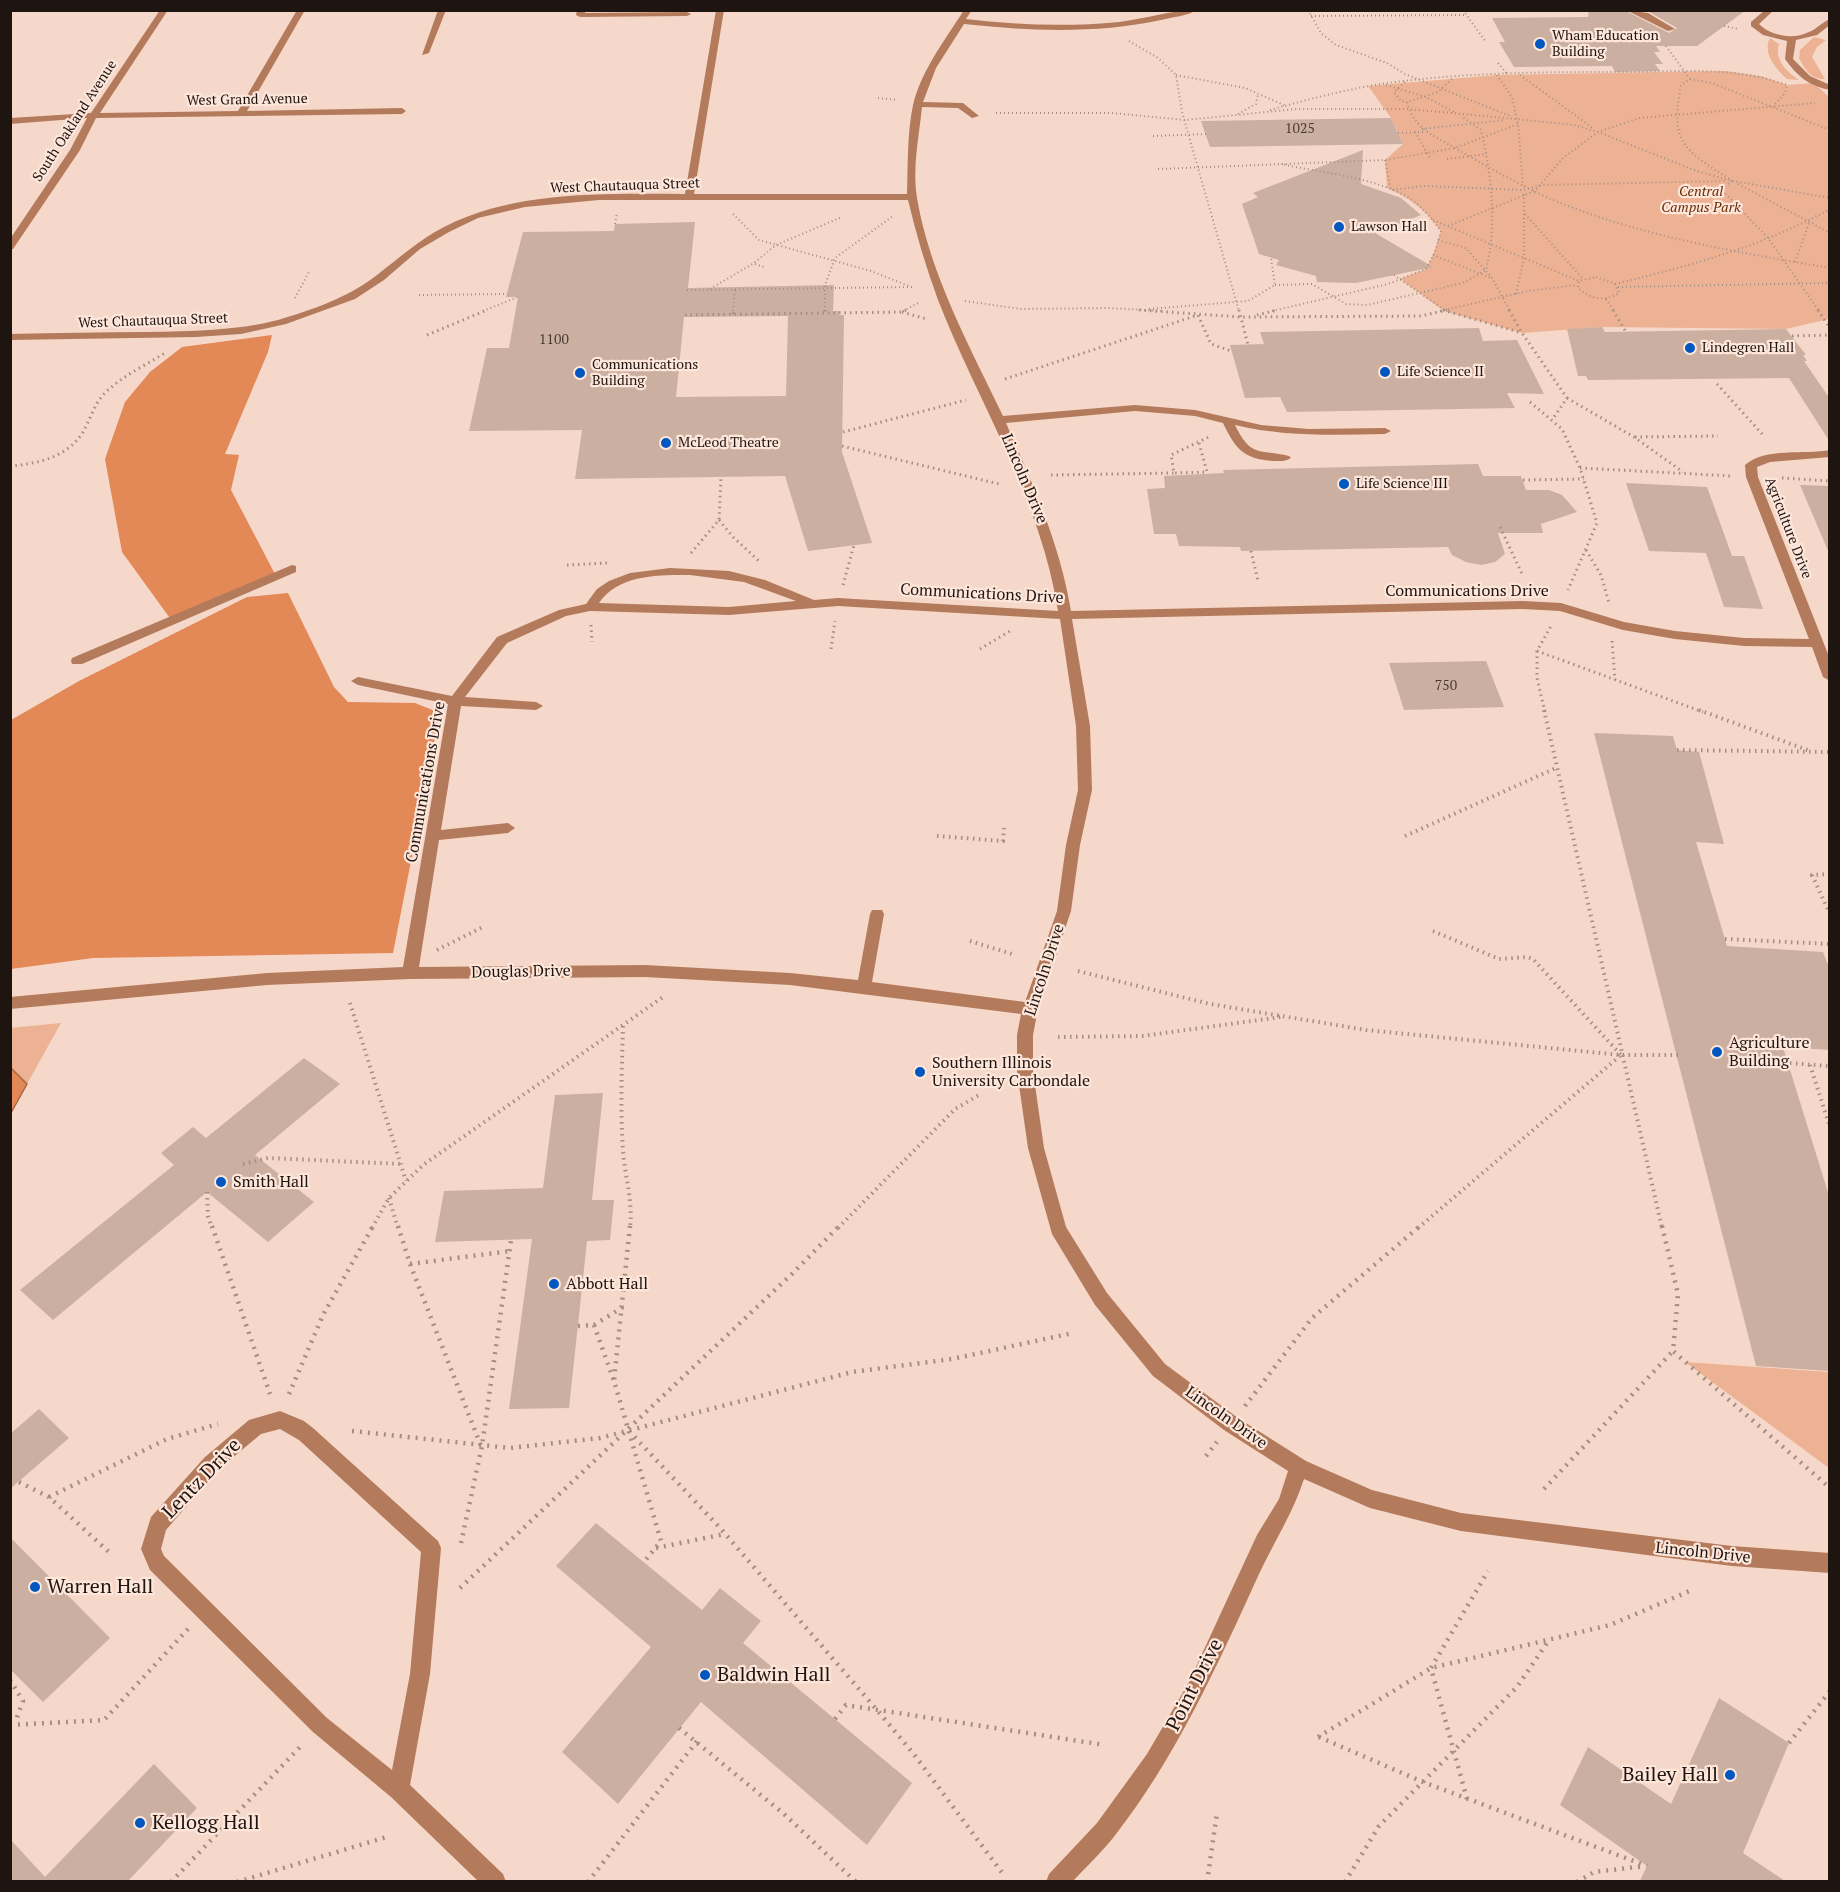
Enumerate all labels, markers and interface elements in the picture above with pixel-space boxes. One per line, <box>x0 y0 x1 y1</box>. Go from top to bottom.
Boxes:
place label: Wham Education Building <box>1552 28 1659 60</box>
marker: Wham Education Building <box>1533 37 1547 51</box>
street label: South Oakland Avenue <box>29 57 121 185</box>
street label: West Grand Avenue <box>186 91 308 109</box>
house number: 1025 <box>1285 121 1315 137</box>
street label: West Chautauqua Street <box>550 175 700 197</box>
park label: Central Campus Park <box>1661 184 1741 216</box>
place label: Lawson Hall <box>1351 219 1427 235</box>
marker: Lawson Hall <box>1332 220 1346 234</box>
street label: West Chautauqua Street <box>78 310 228 332</box>
house number: 1100 <box>539 332 569 348</box>
place label: Lindegren Hall <box>1702 340 1794 356</box>
marker: Lindegren Hall <box>1683 341 1697 355</box>
place label: Communications Building <box>592 357 698 390</box>
place label: Life Science II <box>1397 364 1484 380</box>
marker: Life Science II <box>1378 365 1392 379</box>
marker: Communications Building <box>573 366 587 380</box>
street label: Lincoln Drive <box>997 431 1051 527</box>
place label: McLeod Theatre <box>678 435 779 451</box>
marker: McLeod Theatre <box>659 436 673 450</box>
street label: Agriculture Drive <box>1761 475 1815 581</box>
place label: Life Science III <box>1356 476 1448 492</box>
marker: Life Science III <box>1337 477 1351 491</box>
street label: Communications Drive <box>900 580 1064 608</box>
street label: Communications Drive <box>1385 581 1549 601</box>
house number: 750 <box>1435 678 1457 694</box>
street label: Communications Drive <box>402 700 450 864</box>
street label: Lincoln Drive <box>1021 922 1069 1018</box>
street label: Douglas Drive <box>471 962 571 982</box>
place label: Agriculture Building <box>1729 1033 1809 1071</box>
marker: Agriculture Building <box>1710 1045 1724 1059</box>
place label: Southern Illinois University Carbondale <box>932 1053 1090 1091</box>
marker: Southern Illinois University Carbondale <box>913 1065 927 1079</box>
place label: Smith Hall <box>233 1172 309 1192</box>
marker: Smith Hall <box>214 1175 228 1189</box>
place label: Abbott Hall <box>566 1274 648 1294</box>
marker: Abbott Hall <box>547 1277 561 1291</box>
street label: Lincoln Drive <box>1181 1383 1271 1453</box>
street label: Lentz Drive <box>158 1434 246 1524</box>
street label: Lincoln Drive <box>1655 1538 1751 1568</box>
place label: Warren Hall <box>47 1575 153 1599</box>
marker: Warren Hall <box>28 1580 42 1594</box>
street label: Point Drive <box>1162 1635 1228 1735</box>
place label: Baldwin Hall <box>717 1663 831 1687</box>
marker: Baldwin Hall <box>698 1668 712 1682</box>
place label: Bailey Hall <box>1622 1763 1718 1787</box>
marker: Bailey Hall <box>1723 1768 1737 1782</box>
place label: Kellogg Hall <box>152 1811 260 1835</box>
marker: Kellogg Hall <box>133 1816 147 1830</box>

